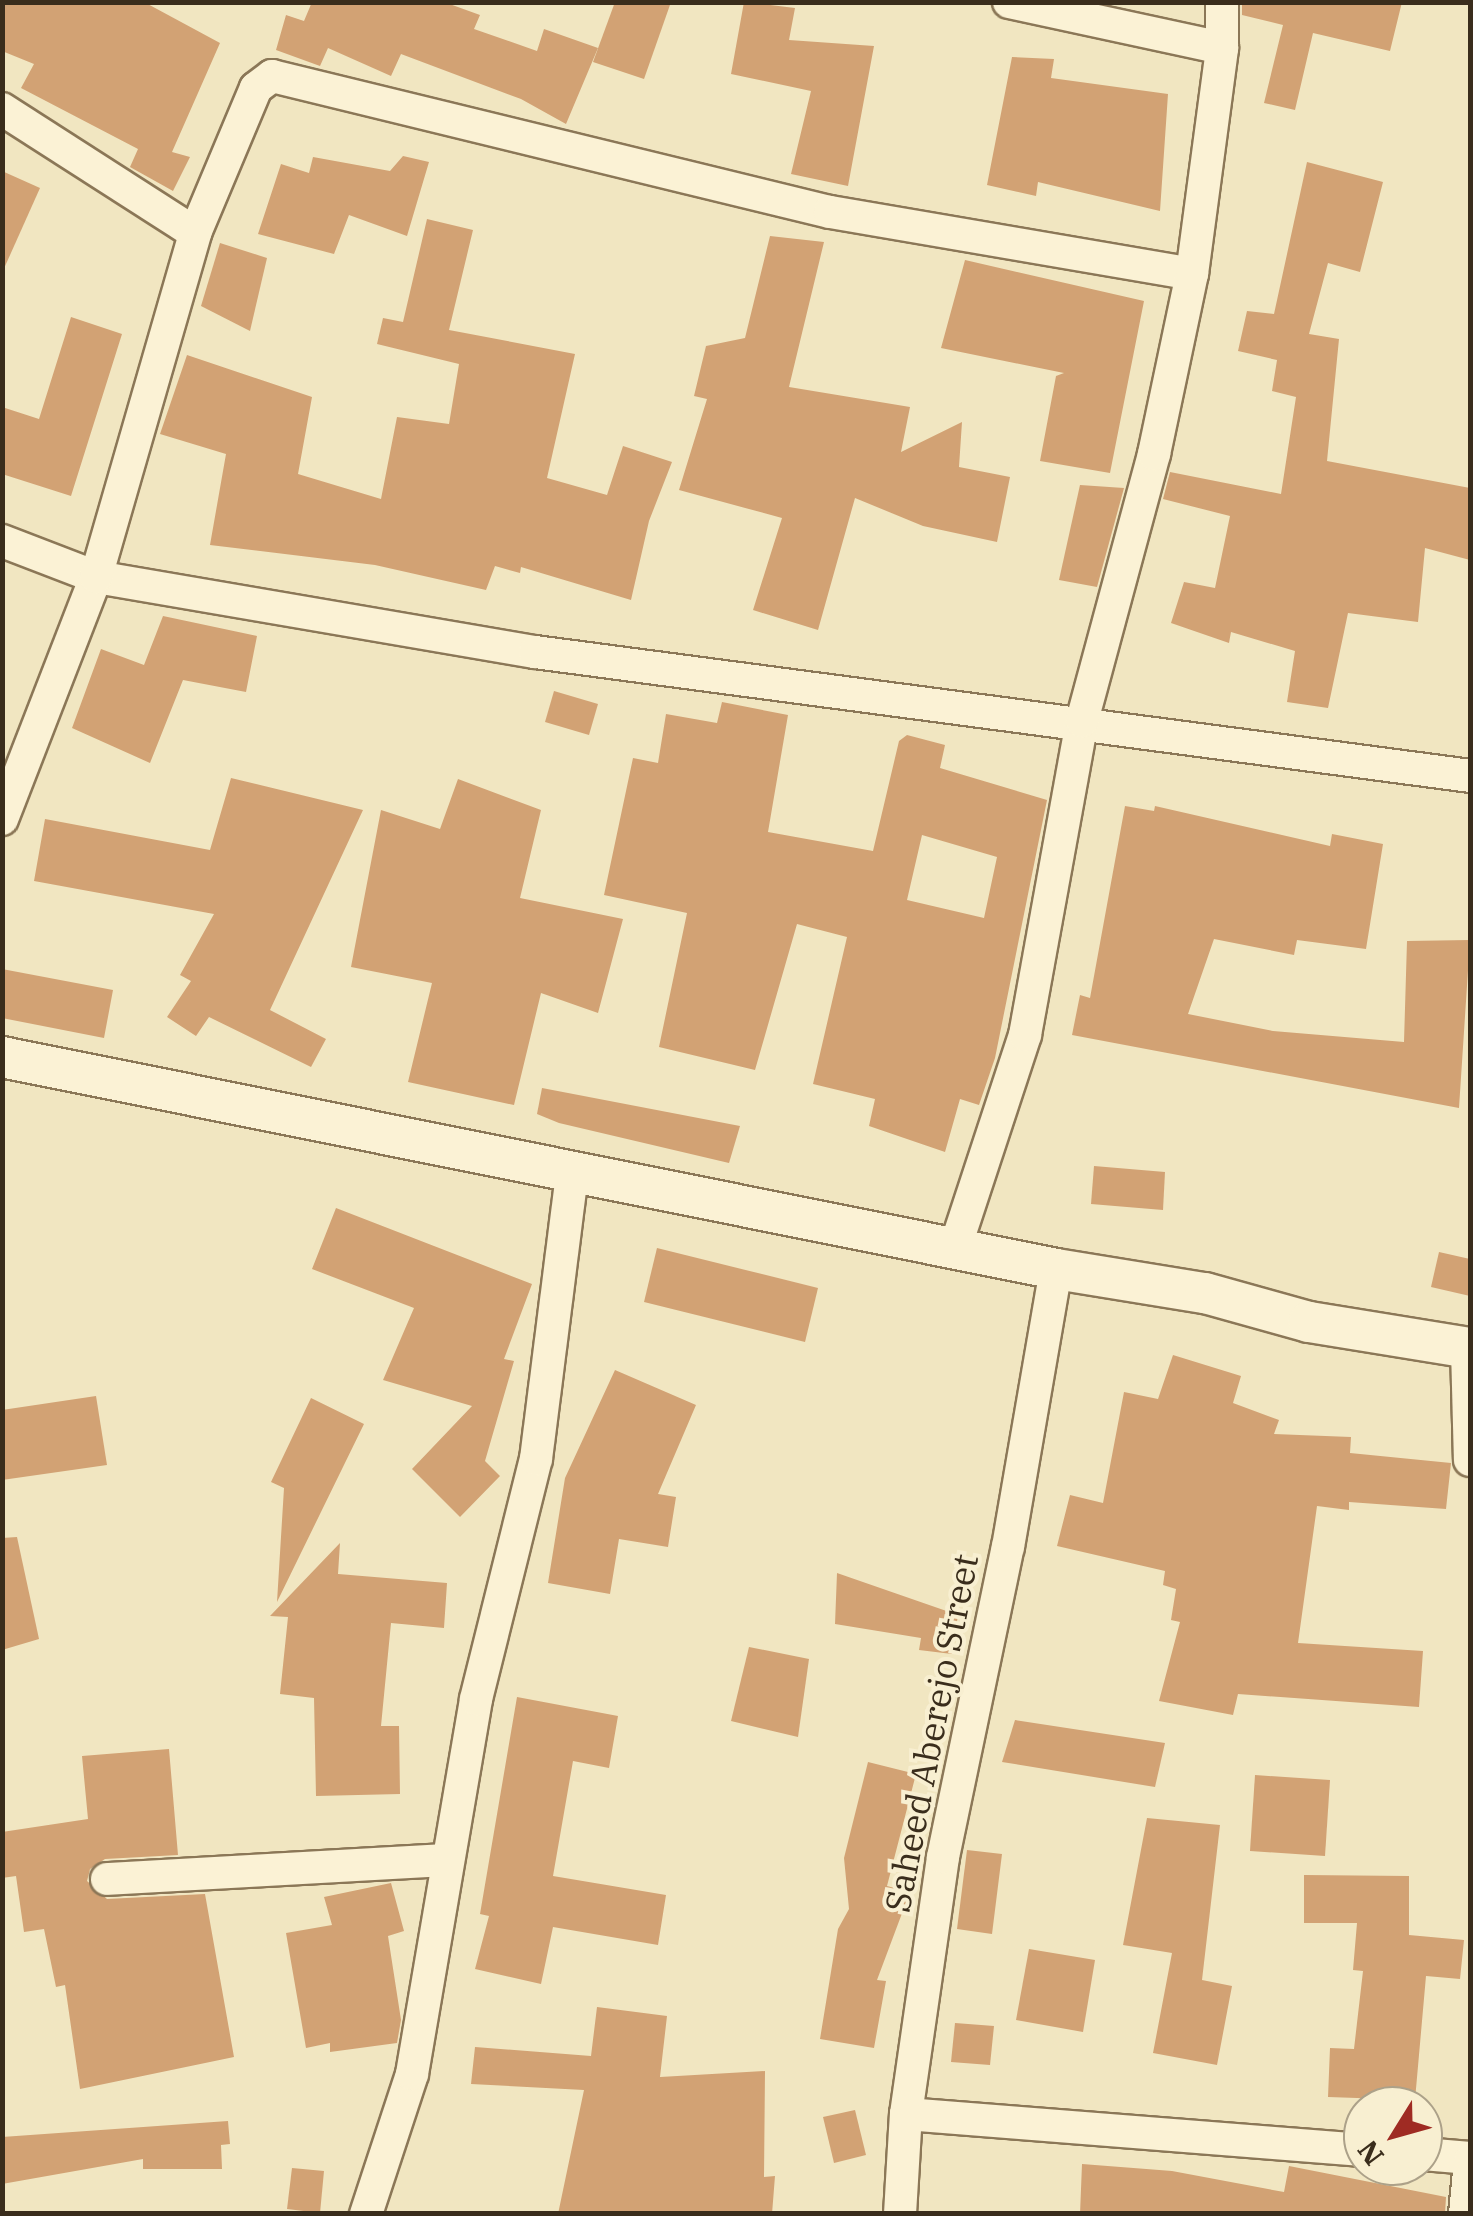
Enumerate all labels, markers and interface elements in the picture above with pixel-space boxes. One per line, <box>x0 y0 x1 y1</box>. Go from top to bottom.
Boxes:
street label: Saheed Aberejo Street <box>876 1550 986 1916</box>
north arrow <box>1343 2086 1443 2186</box>
text: N <box>1349 2133 1392 2173</box>

